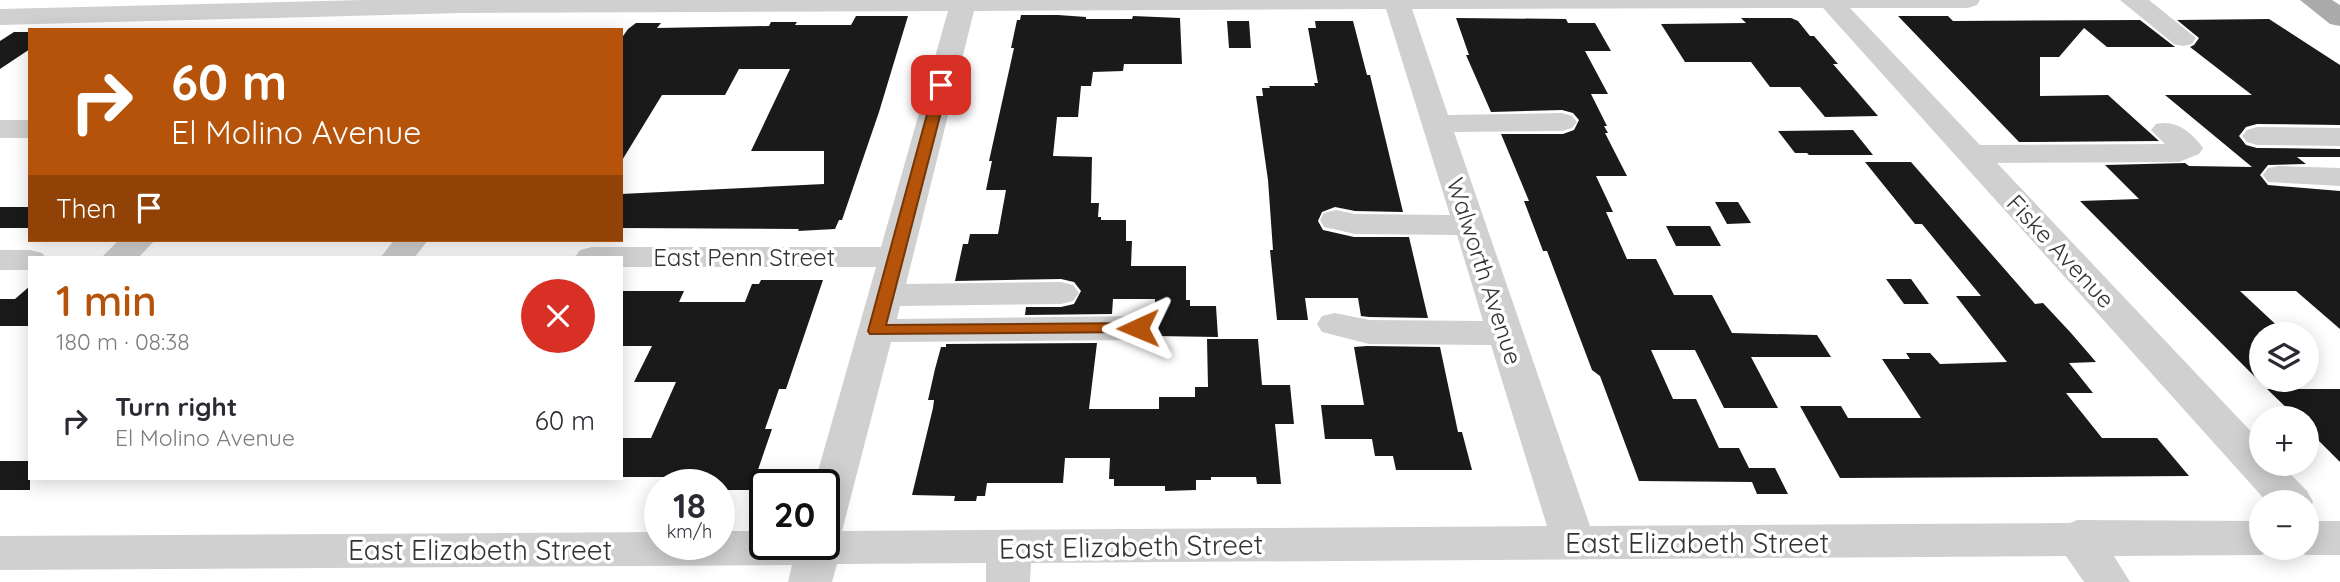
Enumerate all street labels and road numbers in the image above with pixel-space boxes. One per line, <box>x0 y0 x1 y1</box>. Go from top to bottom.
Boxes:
street label: Walworth Avenue <box>1441 174 1529 368</box>
street label: Fiske Avenue <box>2001 188 2121 314</box>
street label: East Penn Street <box>653 242 835 272</box>
street label: East Elizabeth Street <box>1565 525 1829 560</box>
street label: East Elizabeth Street <box>999 526 1263 566</box>
street label: East Elizabeth Street <box>348 532 612 567</box>

